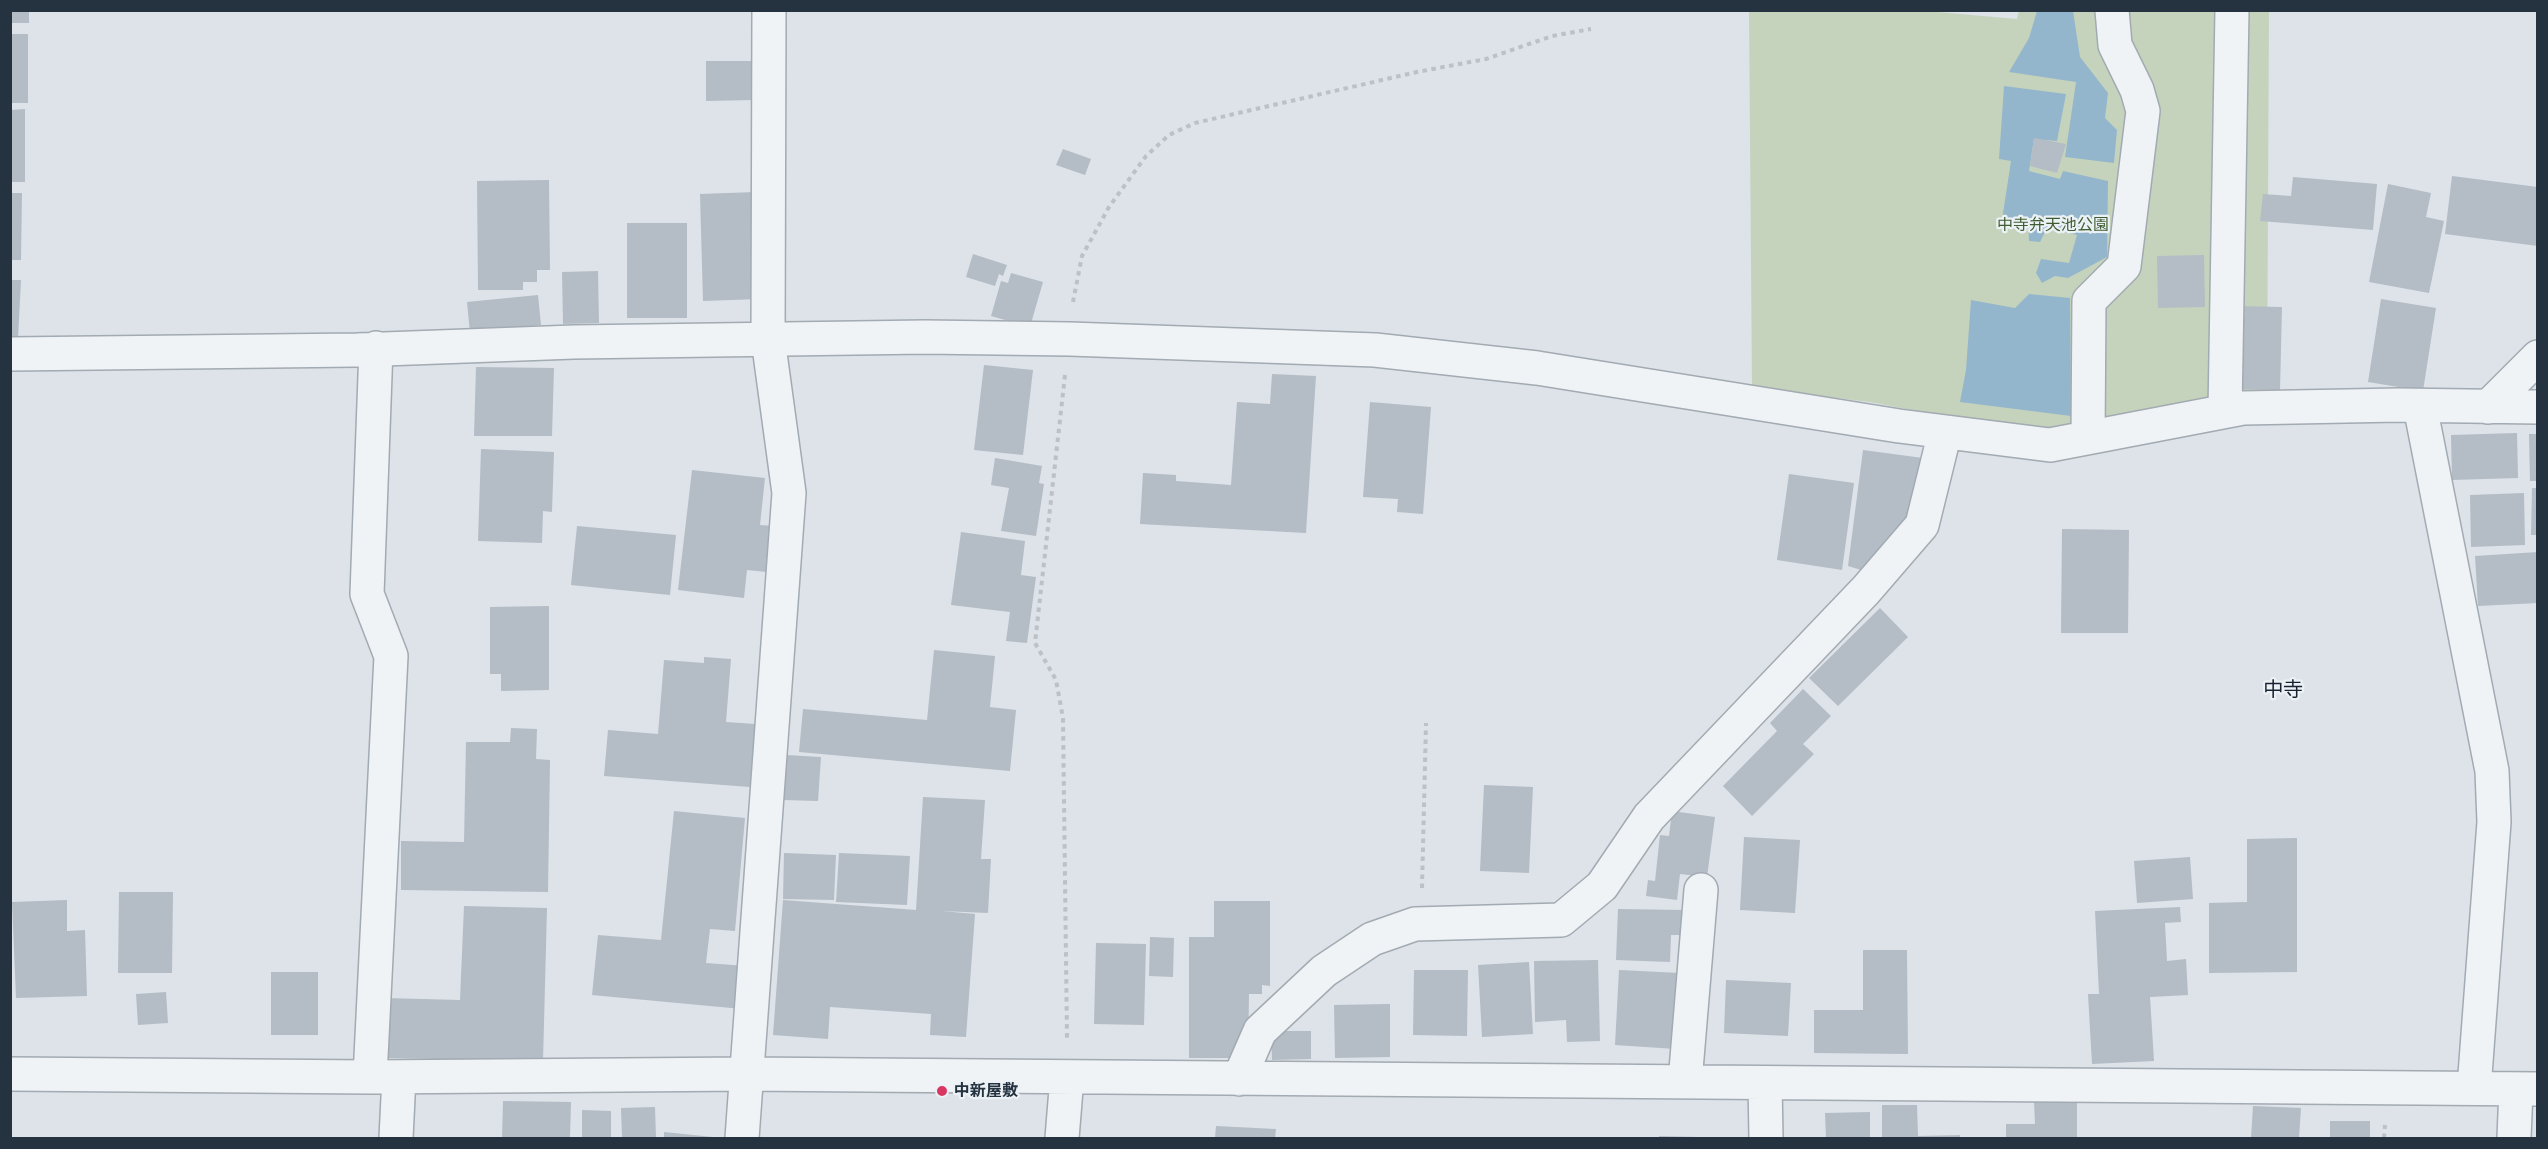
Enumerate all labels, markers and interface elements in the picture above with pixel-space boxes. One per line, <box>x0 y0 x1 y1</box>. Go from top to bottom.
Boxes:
park label: 中寺弁天池公園 <box>1997 215 2109 235</box>
district label: 中寺 <box>2263 678 2303 702</box>
place label: 中新屋敷 <box>954 1081 1018 1101</box>
marker: 中新屋敷 <box>935 1084 949 1098</box>

